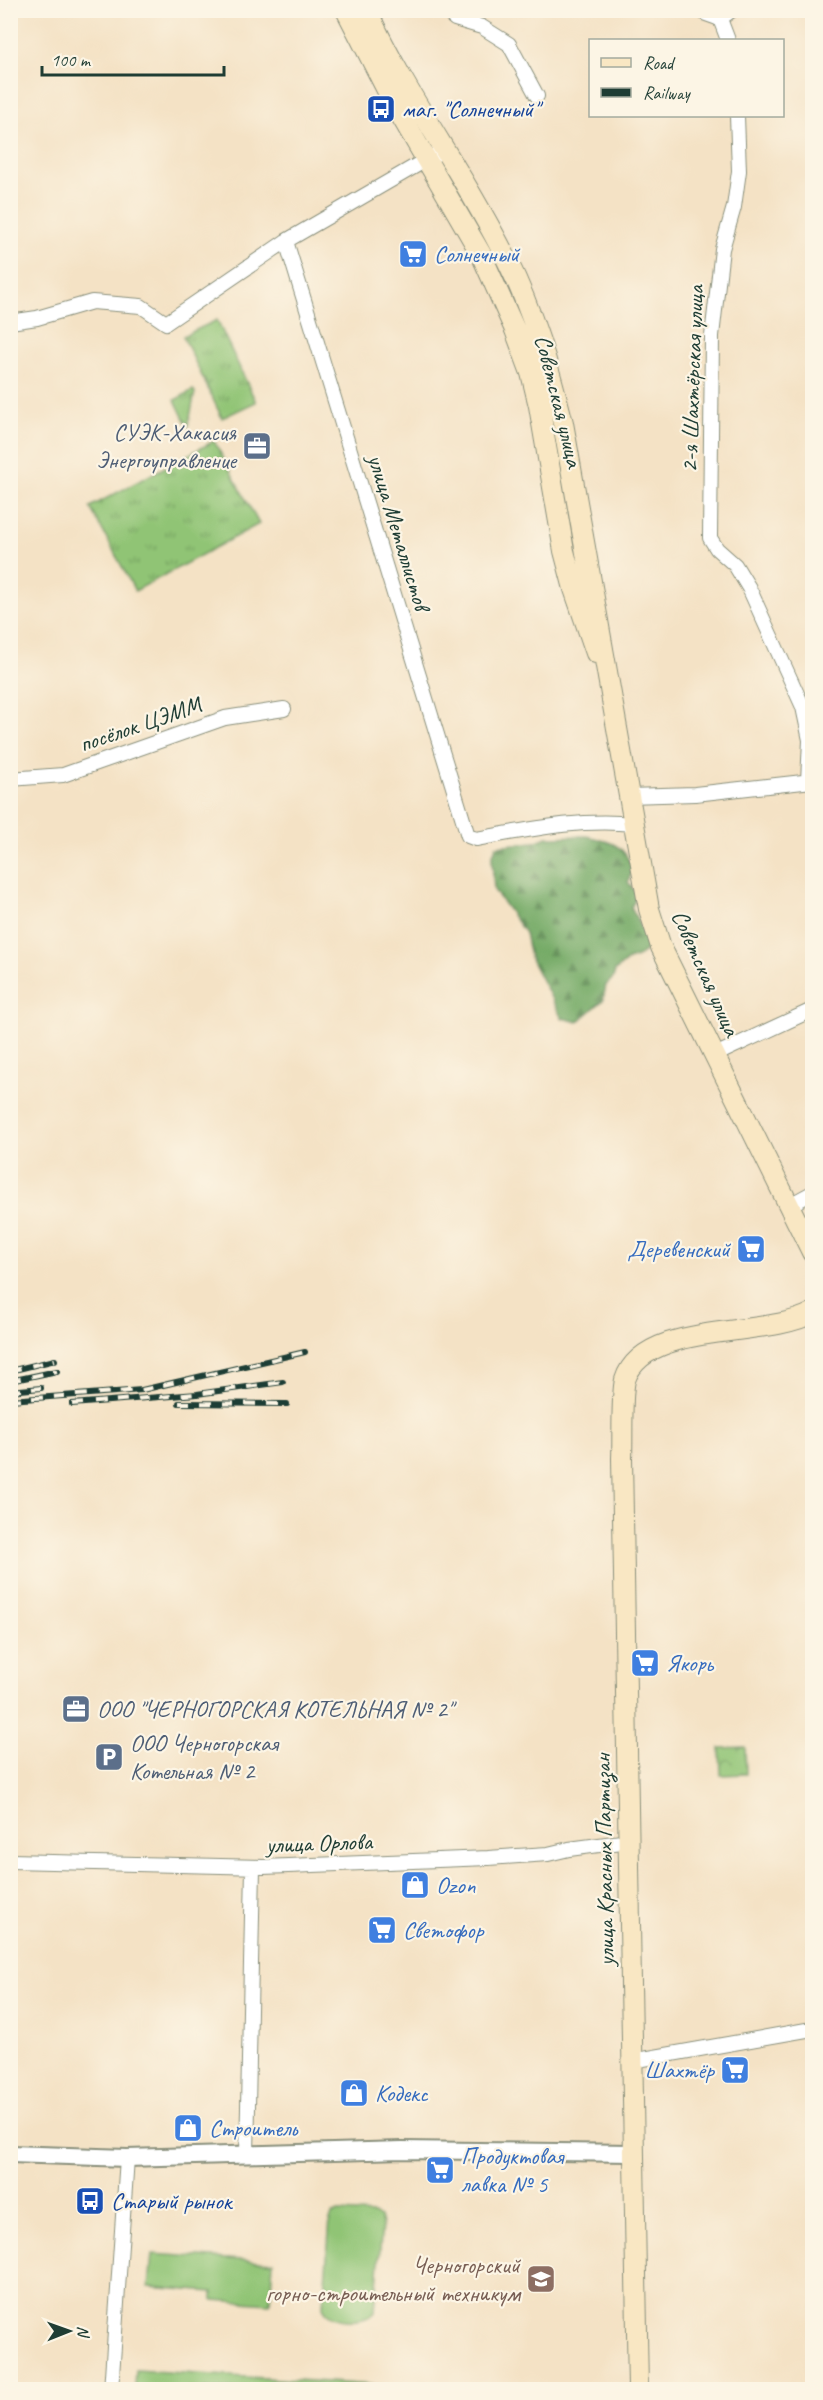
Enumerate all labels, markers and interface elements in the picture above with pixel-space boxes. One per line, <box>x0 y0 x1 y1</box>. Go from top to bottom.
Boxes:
scale bar <box>42 39 224 77</box>
legend <box>589 39 784 117</box>
text: 100 m <box>51 49 92 71</box>
text: Road <box>643 52 676 74</box>
text: Railway <box>643 82 691 104</box>
bus stop icon: маг. "Солнечный" <box>365 93 397 125</box>
place label: маг. "Солнечный" <box>402 94 544 124</box>
supermarket icon: Солнечный <box>397 238 429 270</box>
place label: Солнечный <box>434 239 521 269</box>
street label: 2-я Шахтёрская улица <box>674 284 710 473</box>
street label: Советская улица <box>528 332 590 472</box>
place label: СУЭК-Хакасия Энергоуправление <box>96 417 238 475</box>
office icon: СУЭК-Хакасия Энергоуправление <box>241 430 273 462</box>
street label: улица Металлистов <box>361 449 438 617</box>
street label: посёлок ЦЭММ <box>75 689 207 759</box>
street label: Советская улица <box>665 905 748 1042</box>
supermarket icon: Деревенский <box>735 1233 767 1265</box>
place label: Деревенский <box>627 1234 732 1264</box>
supermarket icon: Якорь <box>629 1647 661 1679</box>
place label: Якорь <box>666 1648 715 1678</box>
office icon: ООО "ЧЕРНОГОРСКАЯ КОТЕЛЬНАЯ № 2" <box>60 1693 92 1725</box>
place label: ООО "ЧЕРНОГОРСКАЯ КОТЕЛЬНАЯ № 2" <box>97 1694 458 1724</box>
place label: ООО Черногорская Котельная № 2 <box>130 1728 280 1786</box>
parking icon: ООО Черногорская Котельная № 2 <box>93 1741 125 1773</box>
street label: улица Красных Партизан <box>587 1752 622 1968</box>
street label: улица Орлова <box>263 1826 374 1860</box>
shop icon: Ozon <box>399 1869 431 1901</box>
place label: Ozon <box>436 1870 476 1900</box>
supermarket icon: Светофор <box>366 1914 398 1946</box>
place label: Светофор <box>403 1915 484 1945</box>
supermarket icon: Шахтёр <box>719 2054 751 2086</box>
place label: Шахтёр <box>644 2055 715 2085</box>
shop icon: Кодекс <box>338 2077 370 2109</box>
place label: Кодекс <box>375 2078 429 2108</box>
shop icon: Строитель <box>172 2112 204 2144</box>
place label: Строитель <box>209 2113 298 2143</box>
place label: Продуктовая лавка № 5 <box>461 2141 565 2199</box>
supermarket icon: Продуктовая лавка № 5 <box>424 2154 456 2186</box>
bus stop icon: Старый рынок <box>74 2185 106 2217</box>
place label: Старый рынок <box>111 2186 234 2216</box>
place label: Черногорский горно-строительный техникум <box>266 2250 522 2308</box>
school or university icon: Черногорский горно-строительный техникум <box>525 2263 557 2295</box>
north arrow <box>39 2301 99 2361</box>
text: N <box>73 2326 93 2339</box>

